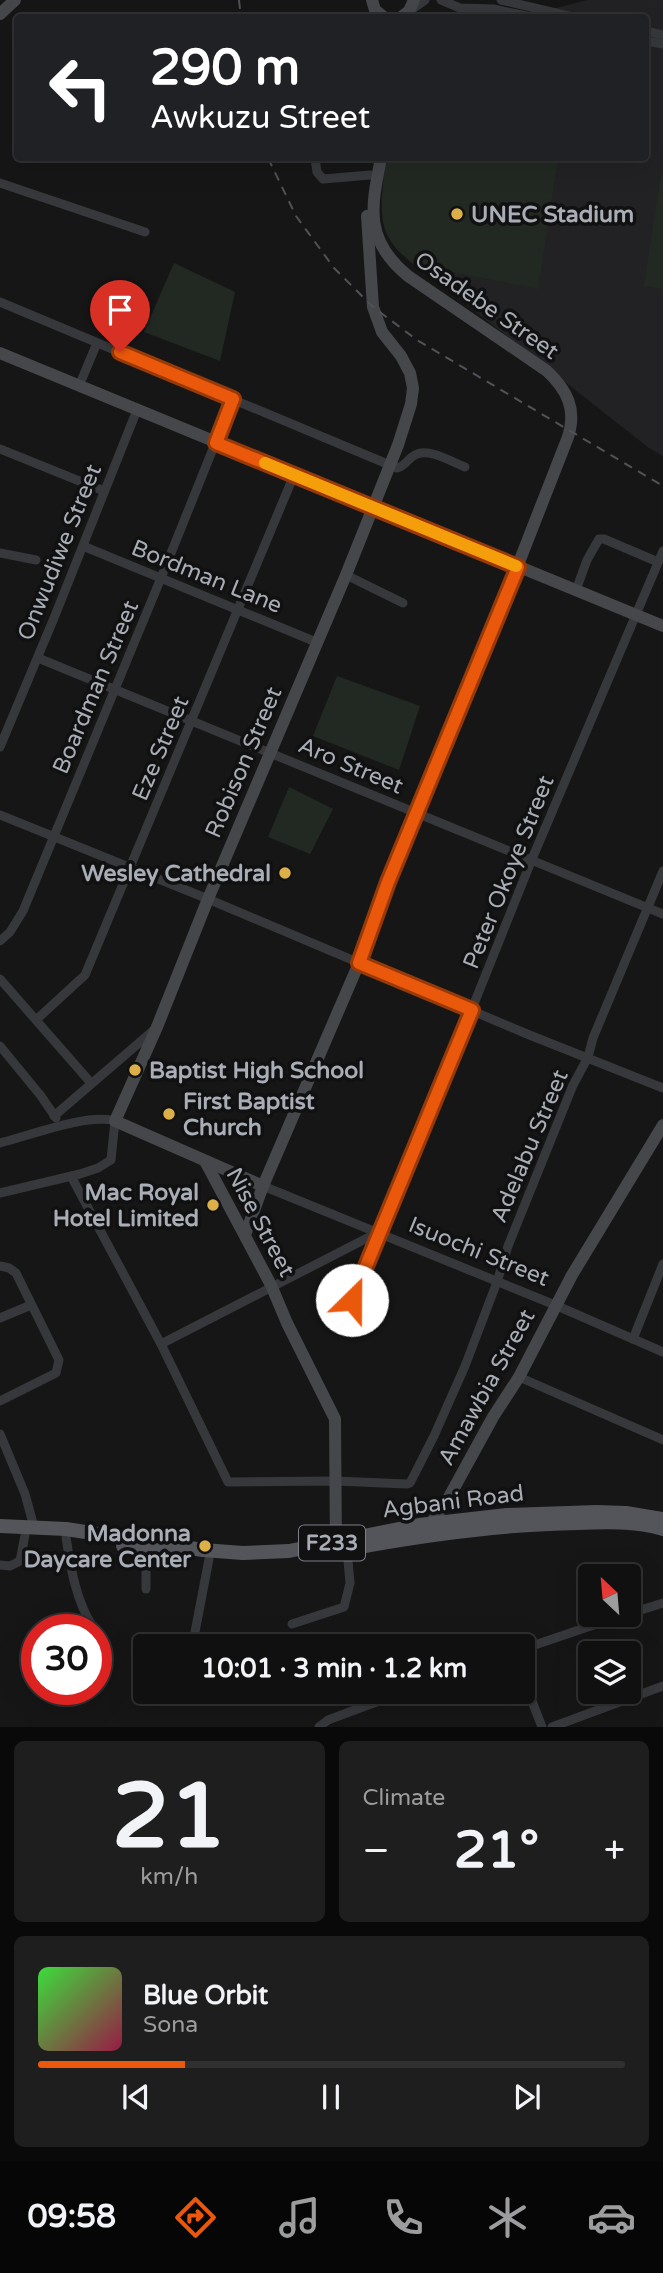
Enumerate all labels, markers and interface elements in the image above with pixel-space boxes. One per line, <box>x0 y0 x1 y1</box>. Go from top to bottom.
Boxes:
text: 290 m <box>150 39 300 98</box>
icon: left <box>35 42 126 133</box>
text: Awkuzu Street <box>150 99 370 137</box>
place label: UNEC Stadium <box>471 201 634 229</box>
marker: UNEC Stadium <box>449 206 465 222</box>
street label: Osadebe Street <box>409 246 564 366</box>
pin <box>90 280 150 352</box>
icon: arrive <box>101 291 139 329</box>
street label: Onwudiwe Street <box>12 460 108 645</box>
street label: Bordman Lane <box>127 534 286 620</box>
street label: Boardman Street <box>47 596 145 778</box>
street label: Robison Street <box>200 682 288 842</box>
street label: Eze Street <box>126 692 196 805</box>
street label: Aro Street <box>294 731 407 801</box>
street label: Peter Okoye Street <box>457 771 561 973</box>
place label: Wesley Cathedral <box>81 860 271 888</box>
marker: Wesley Cathedral <box>277 865 293 881</box>
place label: Baptist High School <box>149 1057 364 1085</box>
marker: Baptist High School <box>127 1062 143 1078</box>
street label: Adelabu Street <box>485 1066 575 1227</box>
place label: First Baptist Church <box>183 1088 315 1142</box>
marker: First Baptist Church <box>161 1106 177 1122</box>
street label: Nise Street <box>220 1163 301 1282</box>
place label: Mac Royal Hotel Limited <box>53 1179 199 1233</box>
marker: Mac Royal Hotel Limited <box>205 1197 221 1213</box>
street label: Isuochi Street <box>404 1211 553 1293</box>
position arrow <box>315 1263 389 1337</box>
street label: Amawbia Street <box>432 1304 541 1470</box>
street label: Agbani Road <box>381 1479 525 1525</box>
place label: Madonna Daycare Center <box>24 1520 192 1574</box>
road number: F233 <box>299 1526 365 1560</box>
marker: Madonna Daycare Center <box>197 1538 213 1554</box>
north arrow <box>578 1564 640 1628</box>
map controls <box>578 1564 641 1704</box>
speed limit sign: 30 <box>21 1614 112 1705</box>
button: layers <box>578 1641 641 1704</box>
text: 10:01 · 3 min · 1.2 km <box>201 1653 467 1684</box>
text: 21 <box>112 1762 226 1872</box>
text: Climate <box>363 1784 445 1812</box>
text: 21° <box>454 1819 539 1882</box>
text: − <box>363 1828 390 1874</box>
text: + <box>604 1828 625 1874</box>
text: km/h <box>140 1863 198 1891</box>
text: Blue Orbit <box>143 1980 268 2011</box>
text: Sona <box>143 2011 198 2039</box>
icon: previous <box>117 2078 155 2116</box>
icon: pause <box>312 2078 350 2116</box>
icon: next <box>508 2078 546 2116</box>
icon: directions <box>171 2193 220 2242</box>
icon: music <box>275 2193 324 2242</box>
icon: phone <box>379 2193 428 2242</box>
icon: climate <box>483 2193 532 2242</box>
icon: car <box>587 2193 636 2242</box>
text: 09:58 <box>27 2198 116 2236</box>

